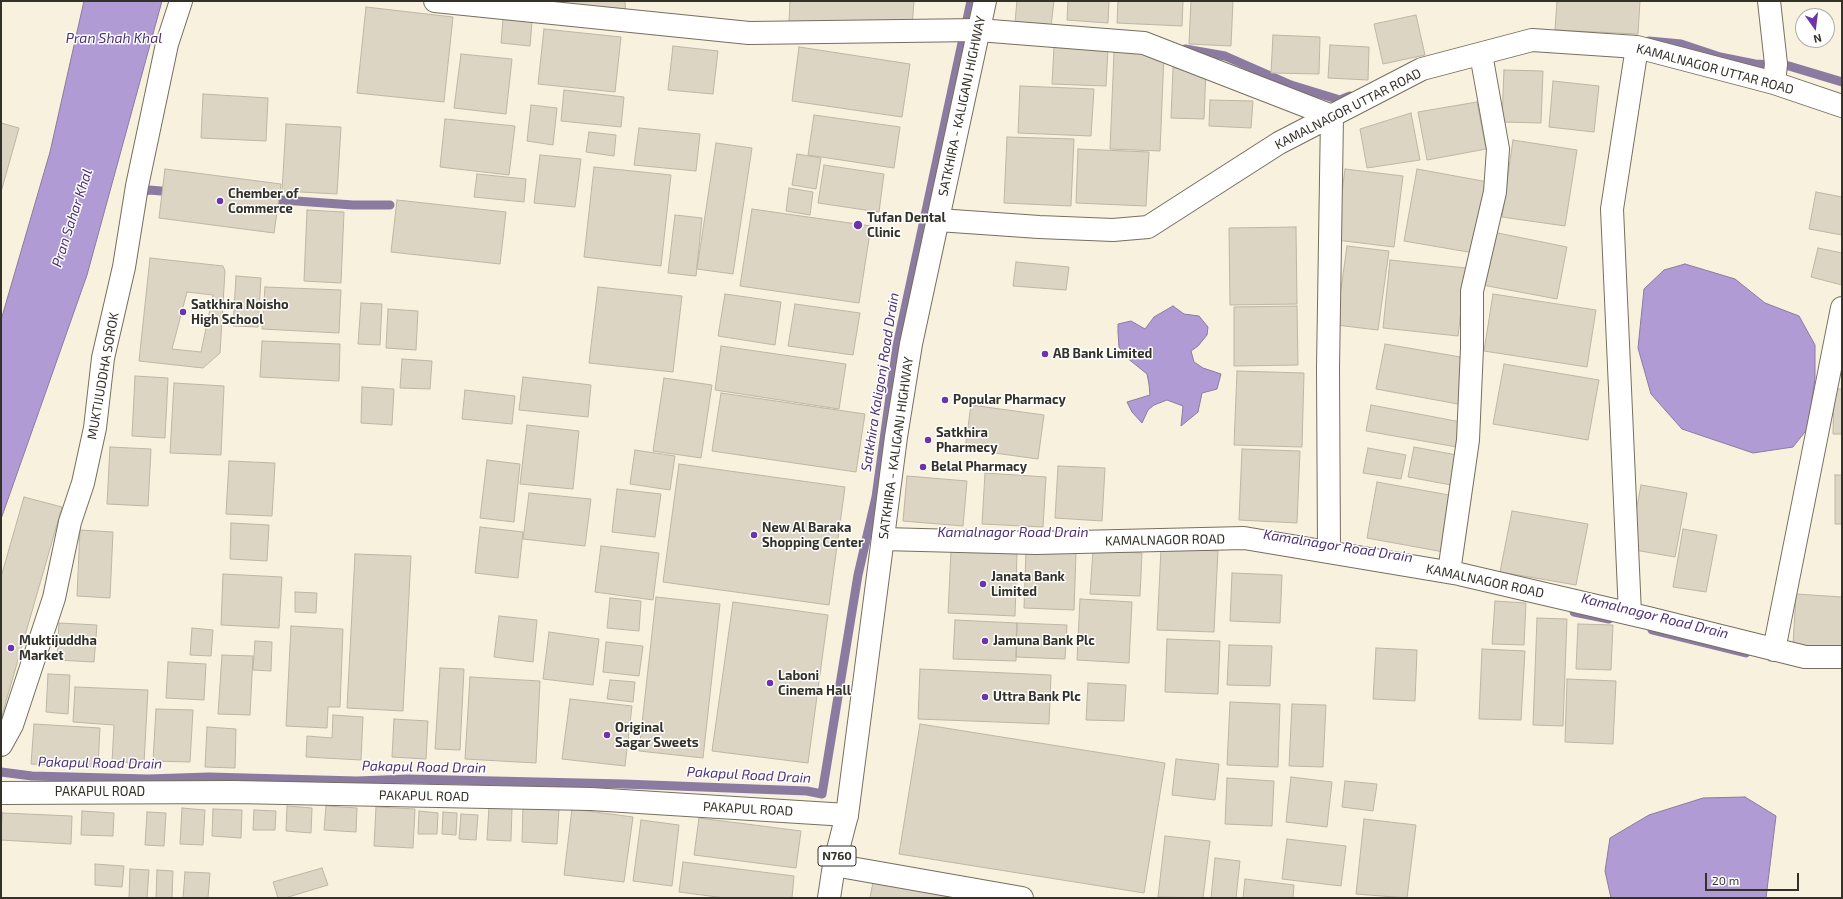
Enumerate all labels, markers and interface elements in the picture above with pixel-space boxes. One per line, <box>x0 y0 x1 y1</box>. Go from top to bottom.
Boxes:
north arrow <box>1795 8 1835 48</box>
street label: SATKHIRA - KALIGANJ HIGHWAY <box>935 14 989 198</box>
water label: Pran Shah Khal <box>66 30 162 46</box>
text: N <box>1812 32 1823 46</box>
street label: KAMALNAGOR UTTAR ROAD <box>1635 40 1795 98</box>
street label: KAMALNAGOR UTTAR ROAD <box>1272 65 1424 153</box>
water label: Pran Sahar Khal <box>48 167 96 269</box>
place label: Chember of Commerce <box>228 186 299 217</box>
marker: Chember of Commerce <box>215 196 225 206</box>
place label: Tufan Dental Clinic <box>867 210 946 241</box>
marker: Tufan Dental Clinic <box>852 219 864 231</box>
water label: Satkhira Kaligonj Road Drain <box>858 291 902 473</box>
place label: Satkhira Noisho High School <box>191 297 289 328</box>
marker: Satkhira Noisho High School <box>178 307 188 317</box>
street label: MUKTIJUDDHA SOROK <box>84 311 122 441</box>
place label: AB Bank Limited <box>1053 346 1152 362</box>
marker: AB Bank Limited <box>1040 349 1050 359</box>
street label: SATKHIRA - KALIGANJ HIGHWAY <box>875 356 917 540</box>
place label: Popular Pharmacy <box>953 392 1066 408</box>
marker: Popular Pharmacy <box>940 395 950 405</box>
place label: Satkhira Pharmecy <box>936 425 998 456</box>
marker: Satkhira Pharmecy <box>923 435 933 445</box>
place label: Belal Pharmacy <box>931 459 1027 475</box>
marker: Belal Pharmacy <box>918 462 928 472</box>
place label: New Al Baraka Shopping Center <box>762 520 863 551</box>
water label: Kamalnagor Road Drain <box>937 524 1089 540</box>
water label: Kamalnagor Road Drain <box>1262 526 1414 566</box>
marker: New Al Baraka Shopping Center <box>749 530 759 540</box>
street label: KAMALNAGOR ROAD <box>1105 531 1225 549</box>
street label: KAMALNAGOR ROAD <box>1425 561 1545 601</box>
place label: Janata Bank Limited <box>991 569 1065 600</box>
marker: Janata Bank Limited <box>978 579 988 589</box>
water label: Kamalnagor Road Drain <box>1580 590 1730 642</box>
place label: Muktijuddha Market <box>19 633 97 664</box>
place label: Jamuna Bank Plc <box>993 633 1095 649</box>
marker: Jamuna Bank Plc <box>980 636 990 646</box>
marker: Muktijuddha Market <box>6 643 16 653</box>
place label: Laboni Cinema Hall <box>778 668 851 699</box>
marker: Laboni Cinema Hall <box>765 678 775 688</box>
place label: Uttra Bank Plc <box>993 689 1081 705</box>
marker: Uttra Bank Plc <box>980 692 990 702</box>
place label: Original Sagar Sweets <box>615 720 699 751</box>
marker: Original Sagar Sweets <box>602 730 612 740</box>
water label: Pakapul Road Drain <box>38 754 162 772</box>
water label: Pakapul Road Drain <box>362 758 486 776</box>
water label: Pakapul Road Drain <box>686 763 812 787</box>
street label: PAKAPUL ROAD <box>55 784 145 800</box>
street label: PAKAPUL ROAD <box>379 787 469 805</box>
street label: PAKAPUL ROAD <box>702 799 794 819</box>
road number: N760 <box>818 846 856 866</box>
scale bar <box>1707 865 1801 891</box>
text: 20 m <box>1712 873 1739 887</box>

